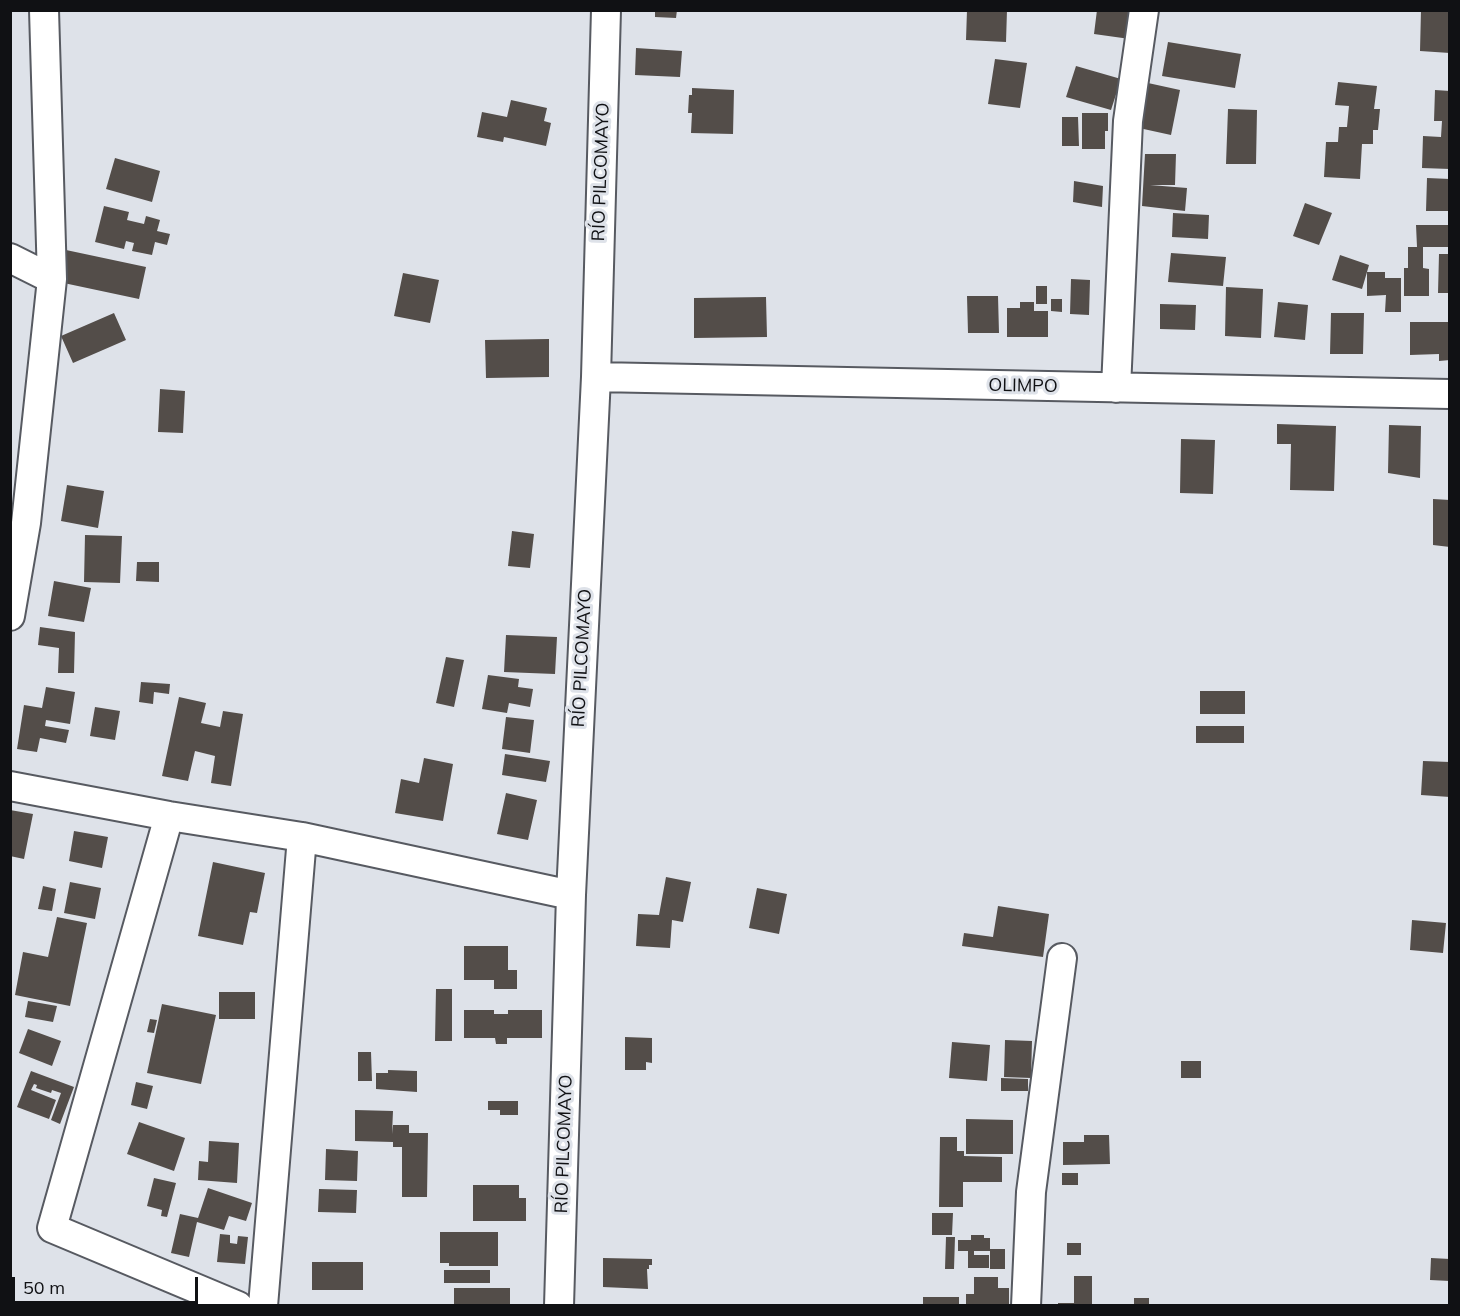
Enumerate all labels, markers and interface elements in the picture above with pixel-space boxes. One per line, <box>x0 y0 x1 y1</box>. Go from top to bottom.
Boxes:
street label: RÍO PILCOMAYO <box>588 102 614 242</box>
street label: OLIMPO <box>988 375 1058 397</box>
street label: RÍO PILCOMAYO <box>568 588 596 728</box>
street label: RÍO PILCOMAYO <box>551 1074 577 1214</box>
scale bar <box>15 1265 201 1303</box>
text: 50 m <box>23 1276 65 1299</box>

